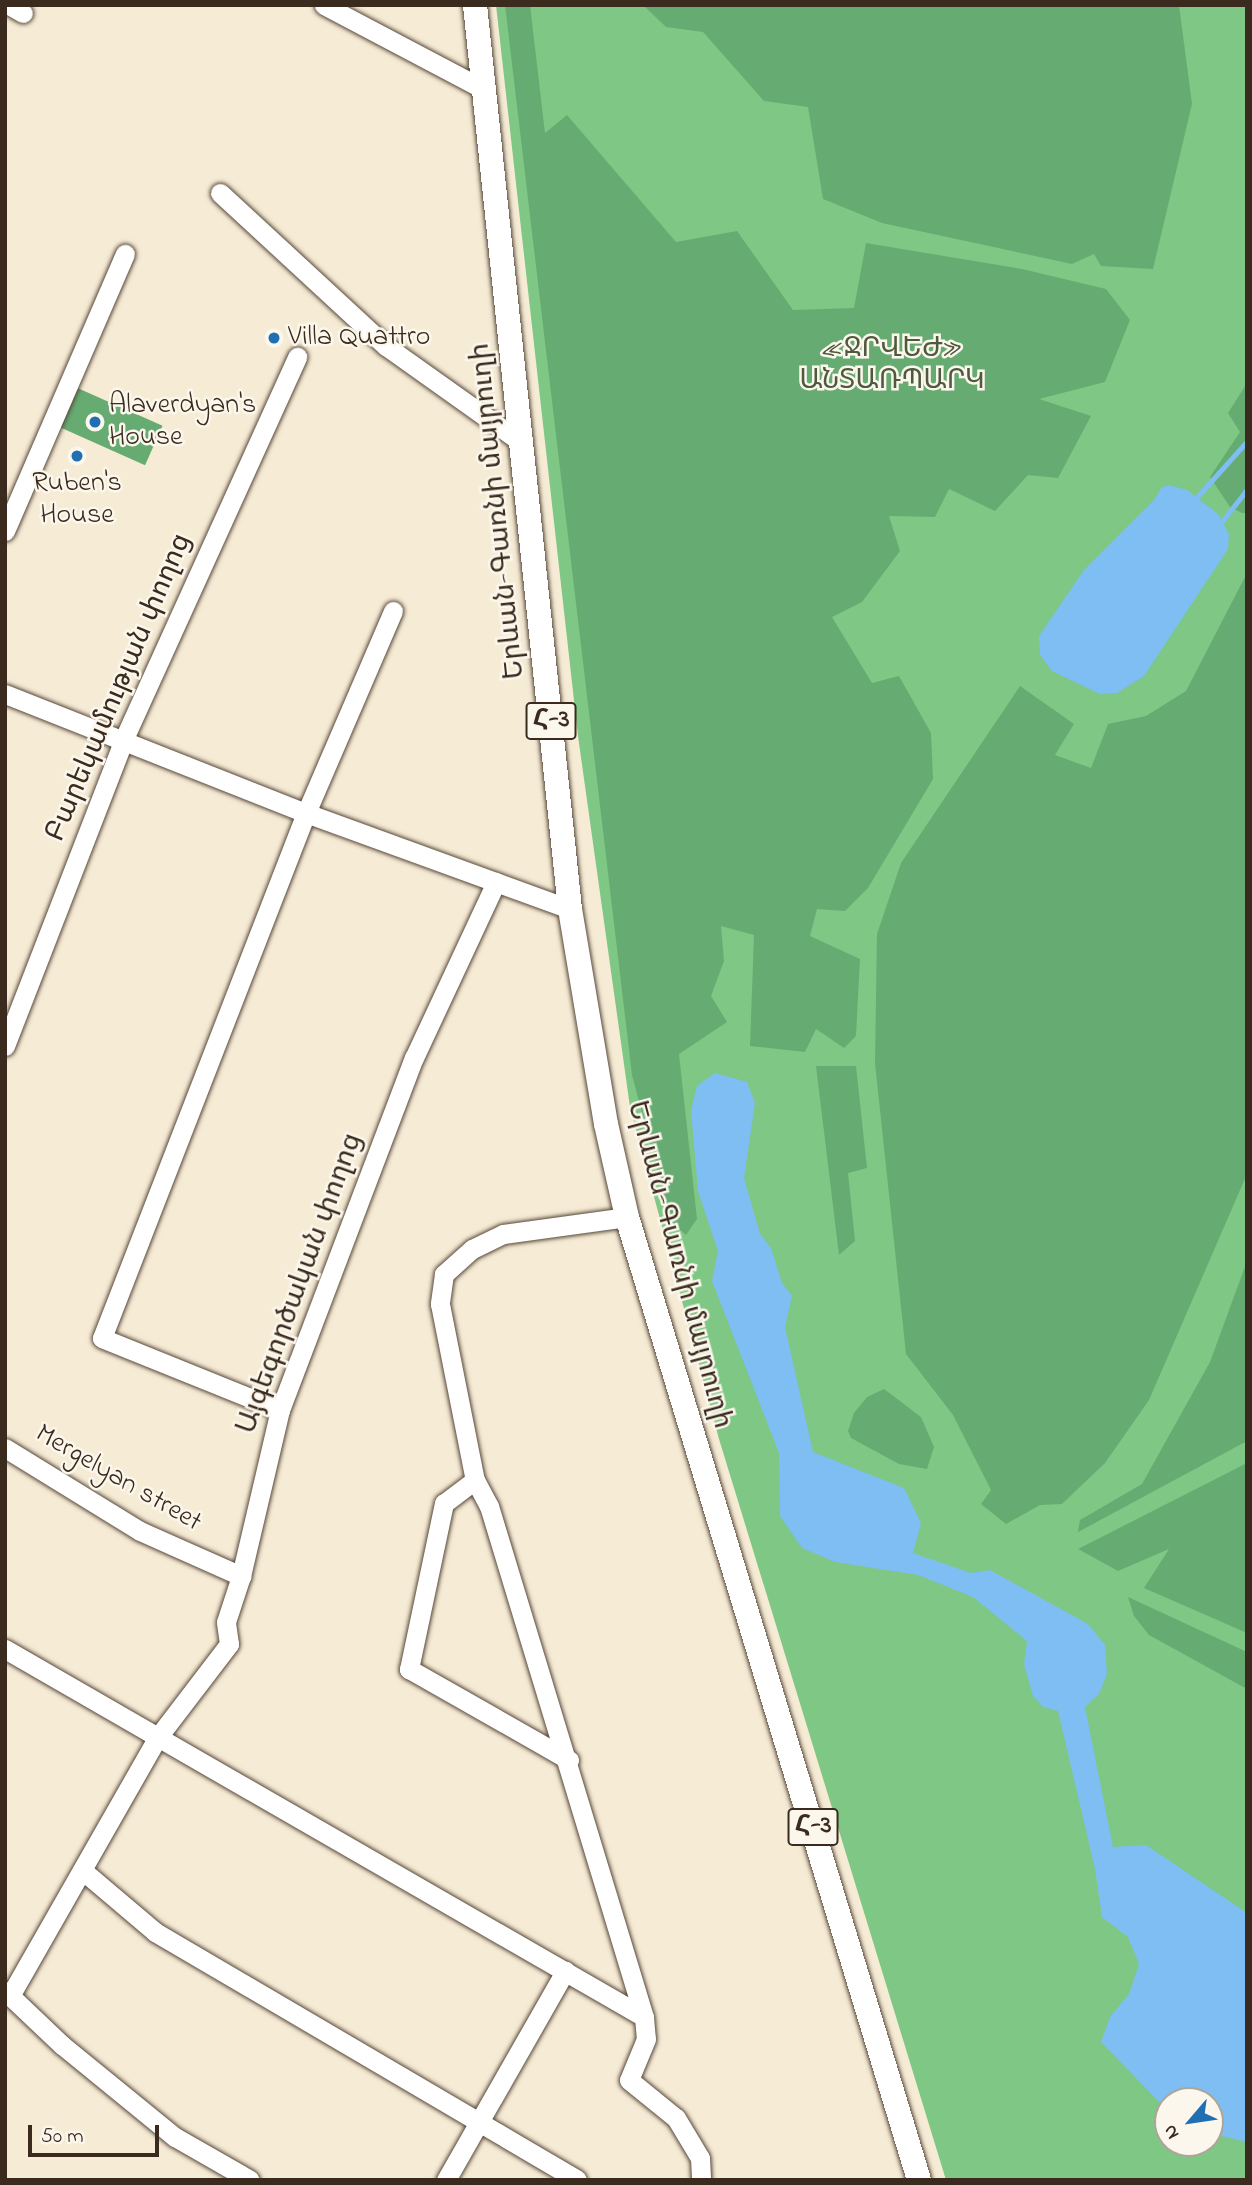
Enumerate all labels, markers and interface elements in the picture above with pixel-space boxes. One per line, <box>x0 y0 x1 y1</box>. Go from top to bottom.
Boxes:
place label: Villa Quattro <box>288 321 430 355</box>
marker: Villa Quattro <box>266 330 282 346</box>
park label: «ՋՐՎԵԺ» ԱՆՏԱՌՊԱՐԿ <box>799 333 985 399</box>
street label: Երևան-Գառնի մայրուղի <box>465 341 533 681</box>
place label: Alaverdyan's House <box>109 389 256 455</box>
marker: Alaverdyan's House <box>87 414 103 430</box>
marker: Ruben's House <box>69 448 85 464</box>
place label: Ruben's House <box>32 467 122 533</box>
street label: Բարեկամության փողոց <box>40 529 200 847</box>
road number: Հ-3 <box>525 698 577 744</box>
street label: Երևան-Գառնի մայրուղի <box>618 1097 738 1433</box>
street label: Այգեգործական փողոց <box>231 1129 371 1439</box>
street label: Mergelyan street <box>29 1418 207 1540</box>
road number: Հ-3 <box>787 1804 839 1850</box>
north arrow <box>1154 2087 1224 2157</box>
scale bar <box>32 2112 163 2156</box>
text: N <box>1157 2119 1187 2144</box>
text: 50 m <box>41 2122 84 2152</box>

